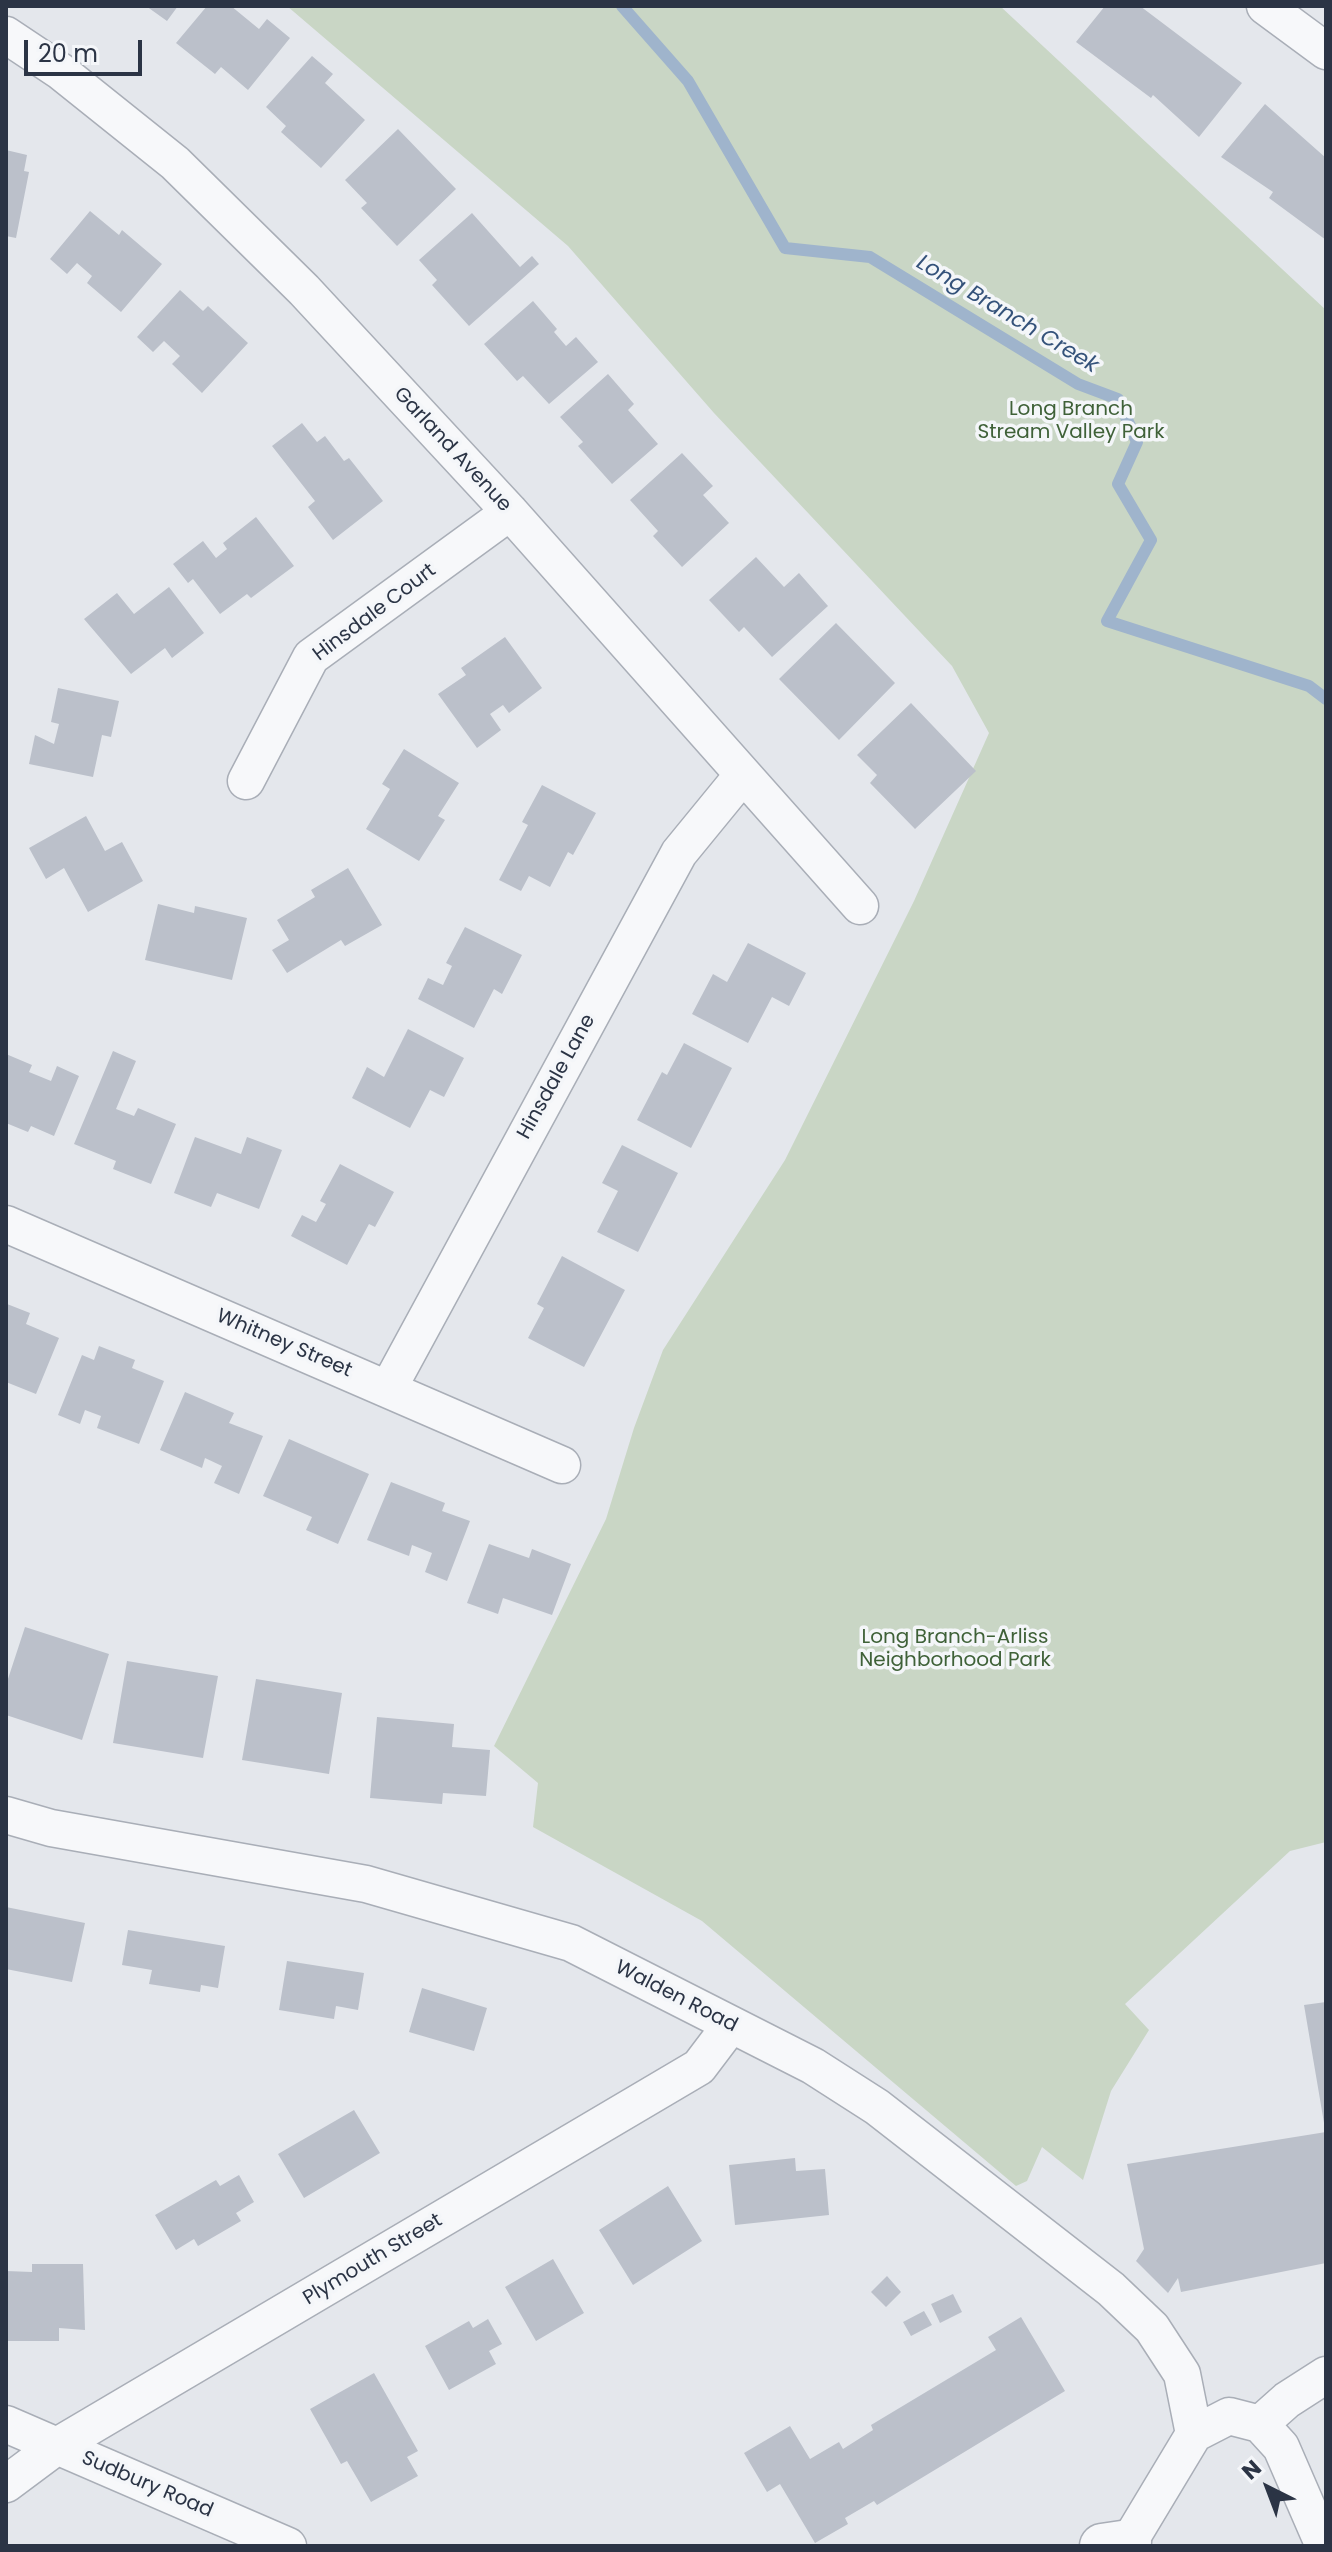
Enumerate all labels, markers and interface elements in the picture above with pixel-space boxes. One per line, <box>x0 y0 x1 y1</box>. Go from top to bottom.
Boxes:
scale bar <box>28 24 146 74</box>
text: 20 m <box>38 37 98 70</box>
water label: Long Branch Creek <box>911 250 1103 380</box>
street label: Garland Avenue <box>388 383 516 517</box>
park label: Long Branch Stream Valley Park <box>977 398 1165 445</box>
street label: Hinsdale Court <box>309 559 441 667</box>
street label: Hinsdale Lane <box>513 1010 601 1144</box>
street label: Whitney Street <box>213 1305 355 1383</box>
park label: Long Branch-Arliss Neighborhood Park <box>859 1626 1051 1673</box>
street label: Walden Road <box>611 1956 741 2038</box>
street label: Plymouth Street <box>299 2209 447 2311</box>
street label: Sudbury Road <box>78 2447 216 2523</box>
north arrow <box>1228 2448 1308 2528</box>
text: N <box>1235 2453 1268 2487</box>

